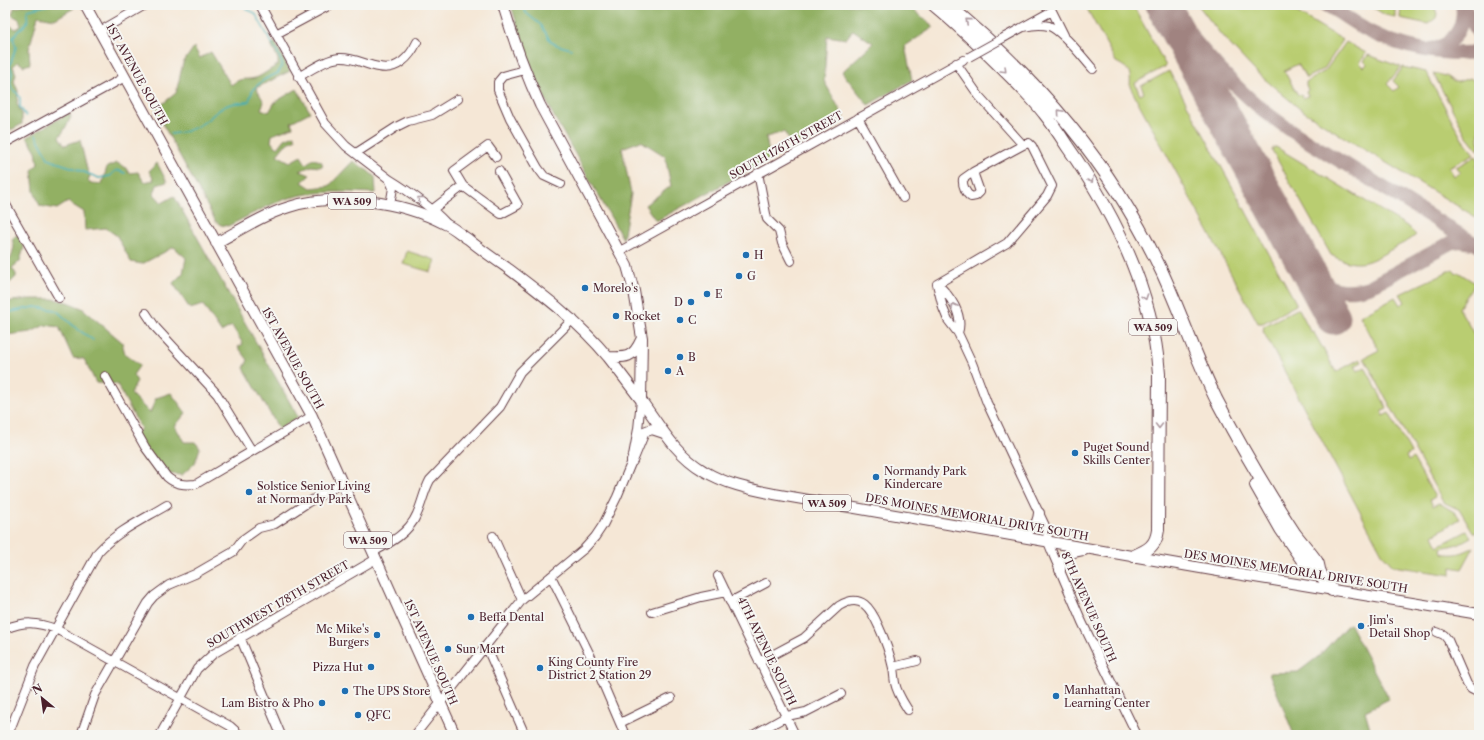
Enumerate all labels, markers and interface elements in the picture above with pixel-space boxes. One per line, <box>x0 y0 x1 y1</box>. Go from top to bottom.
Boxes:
one-way arrow <box>965 18 972 25</box>
street label: 1ST AVENUE SOUTH <box>103 21 171 127</box>
one-way arrow <box>999 65 1007 72</box>
street label: SOUTH 176TH STREET <box>727 108 846 182</box>
one-way arrow <box>1057 110 1064 117</box>
one-way arrow <box>1086 176 1093 183</box>
road number: WA 509 <box>328 193 376 209</box>
one-way arrow <box>417 196 424 203</box>
place label: H <box>754 248 763 262</box>
marker: H <box>741 250 751 260</box>
place label: G <box>747 269 756 283</box>
marker: G <box>734 271 744 281</box>
place label: Morelo's <box>593 281 638 295</box>
marker: Morelo's <box>580 283 590 293</box>
place label: E <box>715 287 723 301</box>
marker: E <box>702 289 712 299</box>
one-way arrow <box>1140 294 1148 301</box>
place label: D <box>674 295 683 309</box>
marker: D <box>686 297 696 307</box>
one-way arrow <box>951 303 959 310</box>
street label: 1ST AVENUE SOUTH <box>259 305 327 411</box>
place label: Rocket <box>624 309 661 323</box>
marker: Rocket <box>611 311 621 321</box>
place label: C <box>688 313 696 327</box>
marker: C <box>675 315 685 325</box>
road number: WA 509 <box>1129 319 1177 335</box>
place label: B <box>688 350 696 364</box>
marker: B <box>675 352 685 362</box>
place label: A <box>675 364 685 378</box>
marker: A <box>663 366 673 376</box>
one-way arrow <box>1155 423 1163 429</box>
place label: Puget Sound Skills Center <box>1083 440 1150 467</box>
marker: Puget Sound Skills Center <box>1070 448 1080 458</box>
place label: Normandy Park Kindercare <box>884 464 967 491</box>
marker: Normandy Park Kindercare <box>871 472 881 482</box>
place label: Solstice Senior Living at Normandy Park <box>257 479 370 506</box>
marker: Solstice Senior Living at Normandy Park <box>244 487 254 497</box>
street label: DES MOINES MEMORIAL DRIVE SOUTH <box>864 490 1090 544</box>
road number: WA 509 <box>803 495 851 511</box>
road number: WA 509 <box>344 532 392 548</box>
street label: DES MOINES MEMORIAL DRIVE SOUTH <box>1183 546 1409 596</box>
street label: 8TH AVENUE SOUTH <box>1058 550 1120 664</box>
street label: SOUTHWEST 178TH STREET <box>204 557 352 651</box>
street label: 4TH AVENUE SOUTH <box>735 594 799 708</box>
street label: 1ST AVENUE SOUTH <box>401 597 461 707</box>
place label: Beffa Dental <box>479 610 545 624</box>
marker: Beffa Dental <box>466 612 476 622</box>
place label: Jim's Detail Shop <box>1367 613 1431 640</box>
marker: Jim's Detail Shop <box>1356 621 1366 631</box>
place label: Mc Mike's Burgers <box>316 622 369 649</box>
marker: Mc Mike's Burgers <box>372 630 382 640</box>
place label: Sun Mart <box>456 642 505 656</box>
marker: Sun Mart <box>443 644 453 654</box>
place label: King County Fire District 2 Station 29 <box>548 655 652 682</box>
place label: Pizza Hut <box>313 660 363 674</box>
marker: Pizza Hut <box>366 662 376 672</box>
marker: King County Fire District 2 Station 29 <box>535 663 545 673</box>
north arrow <box>22 678 62 718</box>
text: N <box>30 681 45 698</box>
place label: Manhattan Learning Center <box>1064 683 1150 710</box>
place label: The UPS Store <box>353 684 430 698</box>
marker: The UPS Store <box>340 686 350 696</box>
marker: Manhattan Learning Center <box>1051 691 1061 701</box>
place label: Lam Bistro & Pho <box>221 696 314 710</box>
marker: Lam Bistro & Pho <box>317 698 327 708</box>
place label: QFC <box>366 708 391 722</box>
marker: QFC <box>353 710 363 720</box>

